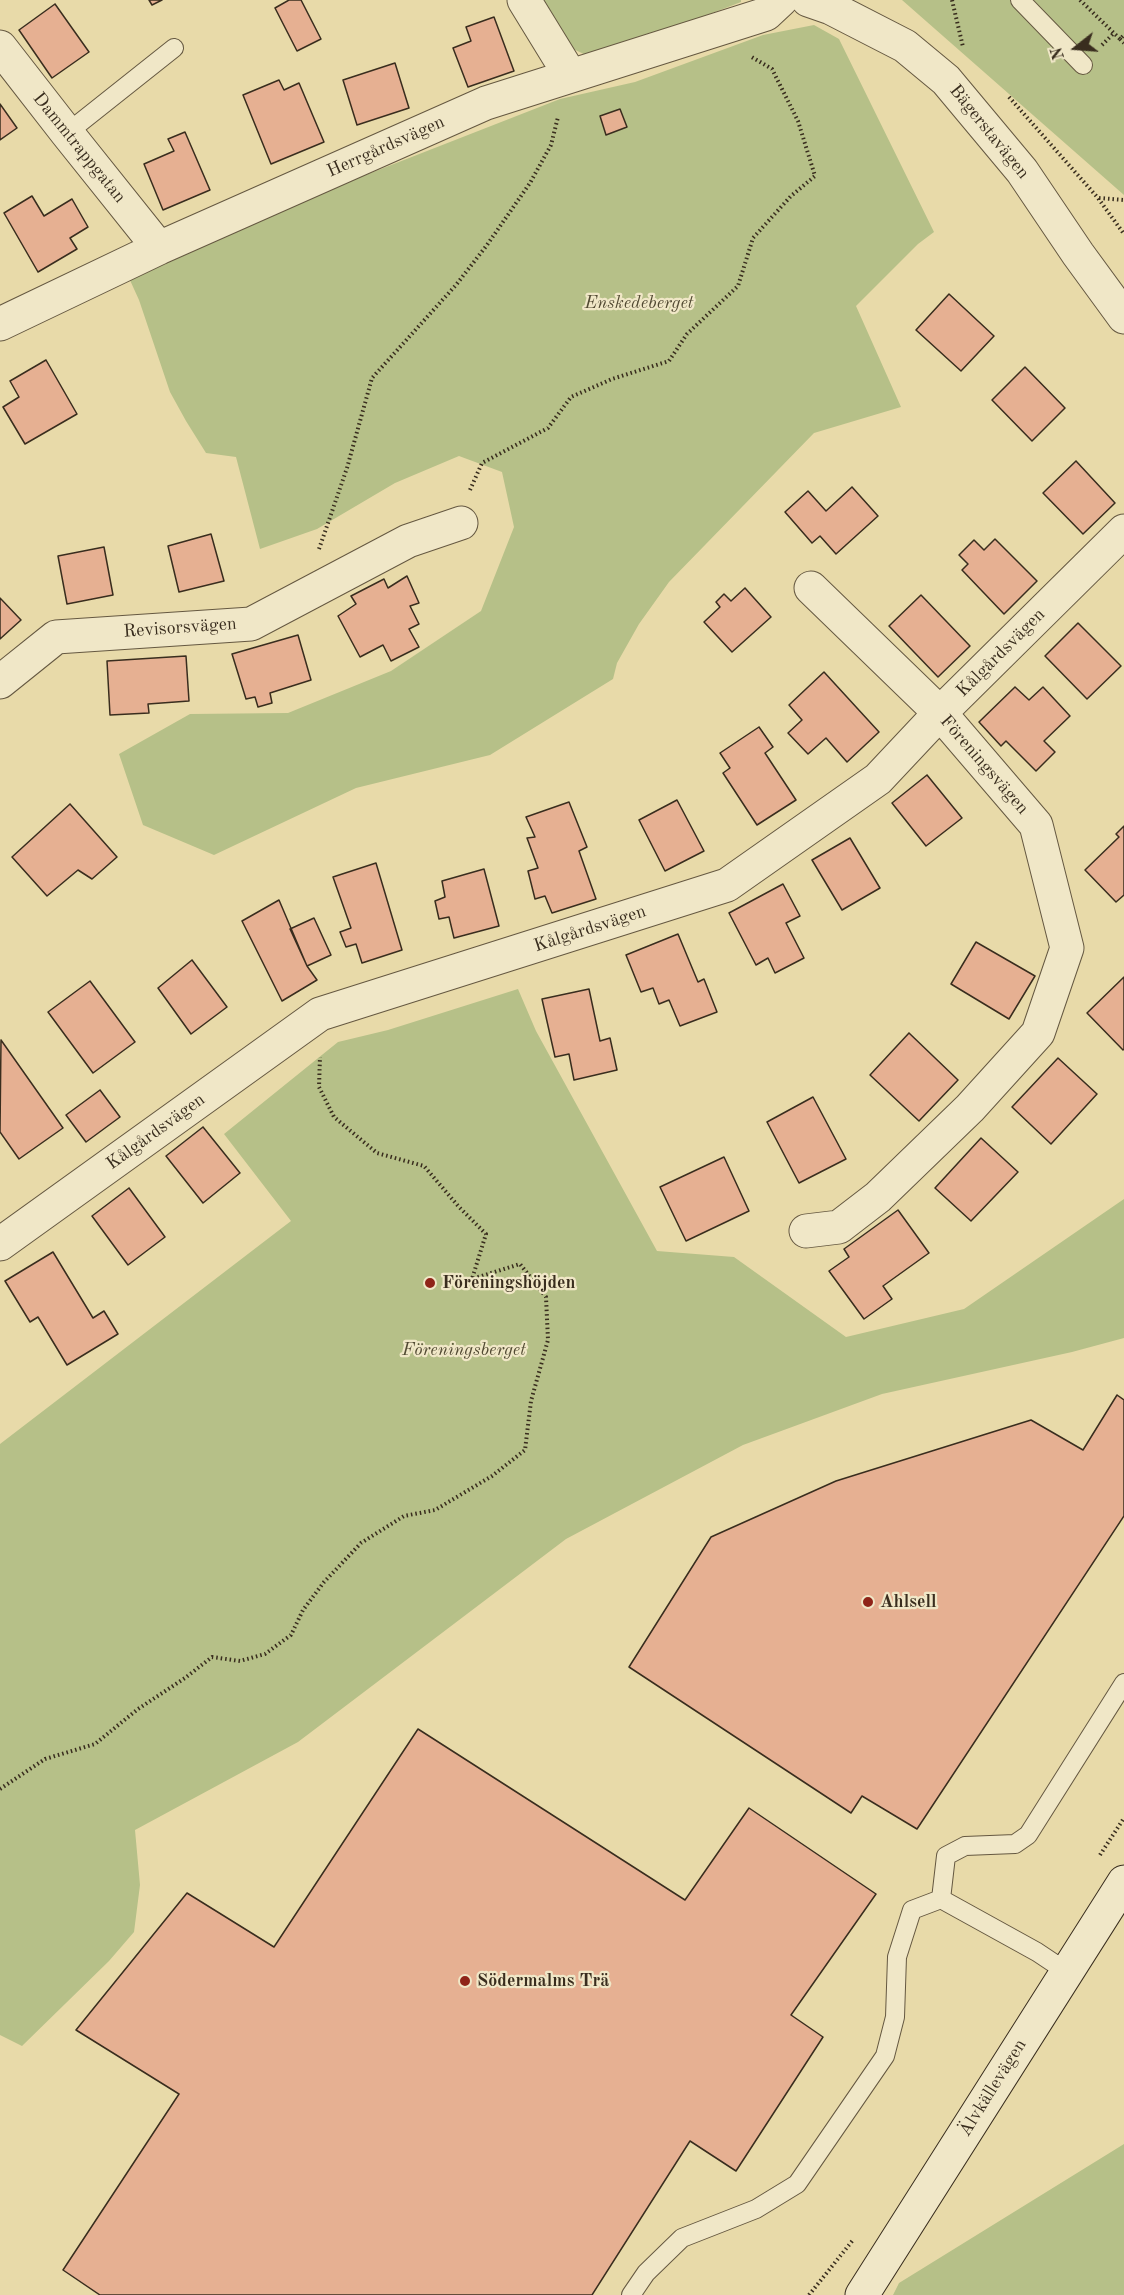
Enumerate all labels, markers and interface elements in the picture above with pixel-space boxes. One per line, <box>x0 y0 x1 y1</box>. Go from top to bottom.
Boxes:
north arrow <box>1046 18 1106 78</box>
text: N <box>1049 45 1068 61</box>
street label: Bägerstavägen <box>944 80 1034 184</box>
street label: Dammtrappgatan <box>28 88 130 208</box>
street label: Herrgårdsvägen <box>324 111 448 183</box>
park label: Enskedeberget <box>584 292 694 314</box>
street label: Kålgårdsvägen <box>952 604 1050 702</box>
street label: Revisorsvägen <box>123 613 237 643</box>
street label: Föreningsvägen <box>935 711 1033 819</box>
street label: Kålgårdsvägen <box>531 901 649 957</box>
street label: Kålgårdsvägen <box>102 1089 210 1175</box>
place label: Föreningshöjden <box>442 1272 576 1294</box>
marker: Föreningshöjden <box>423 1276 437 1290</box>
park label: Föreningsberget <box>402 1339 526 1361</box>
place label: Ahlsell <box>880 1591 937 1613</box>
marker: Ahlsell <box>861 1595 875 1609</box>
place label: Södermalms Trä <box>477 1970 609 1992</box>
marker: Södermalms Trä <box>458 1974 472 1988</box>
street label: Älvkällevägen <box>955 2035 1031 2141</box>

